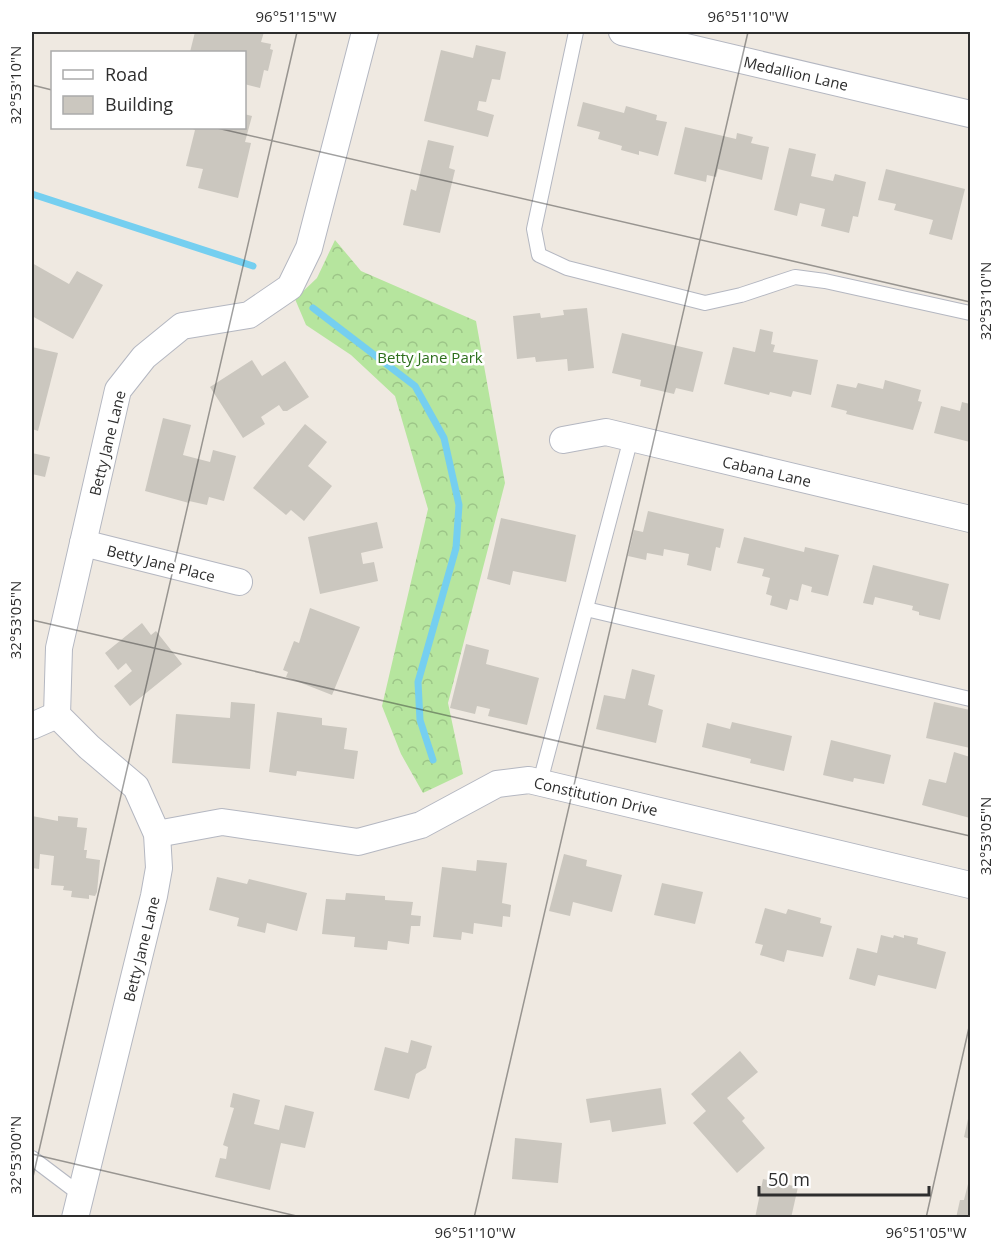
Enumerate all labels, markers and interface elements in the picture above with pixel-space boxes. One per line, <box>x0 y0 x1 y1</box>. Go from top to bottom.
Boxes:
text: 96°51'15"W <box>256 6 337 26</box>
text: 96°51'10"W <box>708 6 789 26</box>
text: 32°53'10"N <box>5 46 25 124</box>
legend <box>51 51 246 129</box>
street label: Medallion Lane <box>742 51 850 95</box>
text: Road <box>105 62 148 86</box>
text: Building <box>105 92 173 116</box>
text: 32°53'10"N <box>975 262 995 340</box>
park label: Betty Jane Park <box>377 347 483 367</box>
street label: Betty Jane Lane <box>84 388 130 498</box>
street label: Cabana Lane <box>721 451 813 491</box>
street label: Betty Jane Place <box>105 540 217 586</box>
text: 32°53'05"N <box>5 581 25 659</box>
street label: Constitution Drive <box>532 772 660 820</box>
text: 32°53'05"N <box>975 797 995 875</box>
street label: Betty Jane Lane <box>118 894 164 1004</box>
text: 32°53'00"N <box>5 1116 25 1194</box>
scale bar <box>759 1159 928 1197</box>
text: 50 m <box>768 1167 810 1191</box>
text: 96°51'10"W <box>435 1222 516 1242</box>
text: 96°51'05"W <box>886 1222 967 1242</box>

